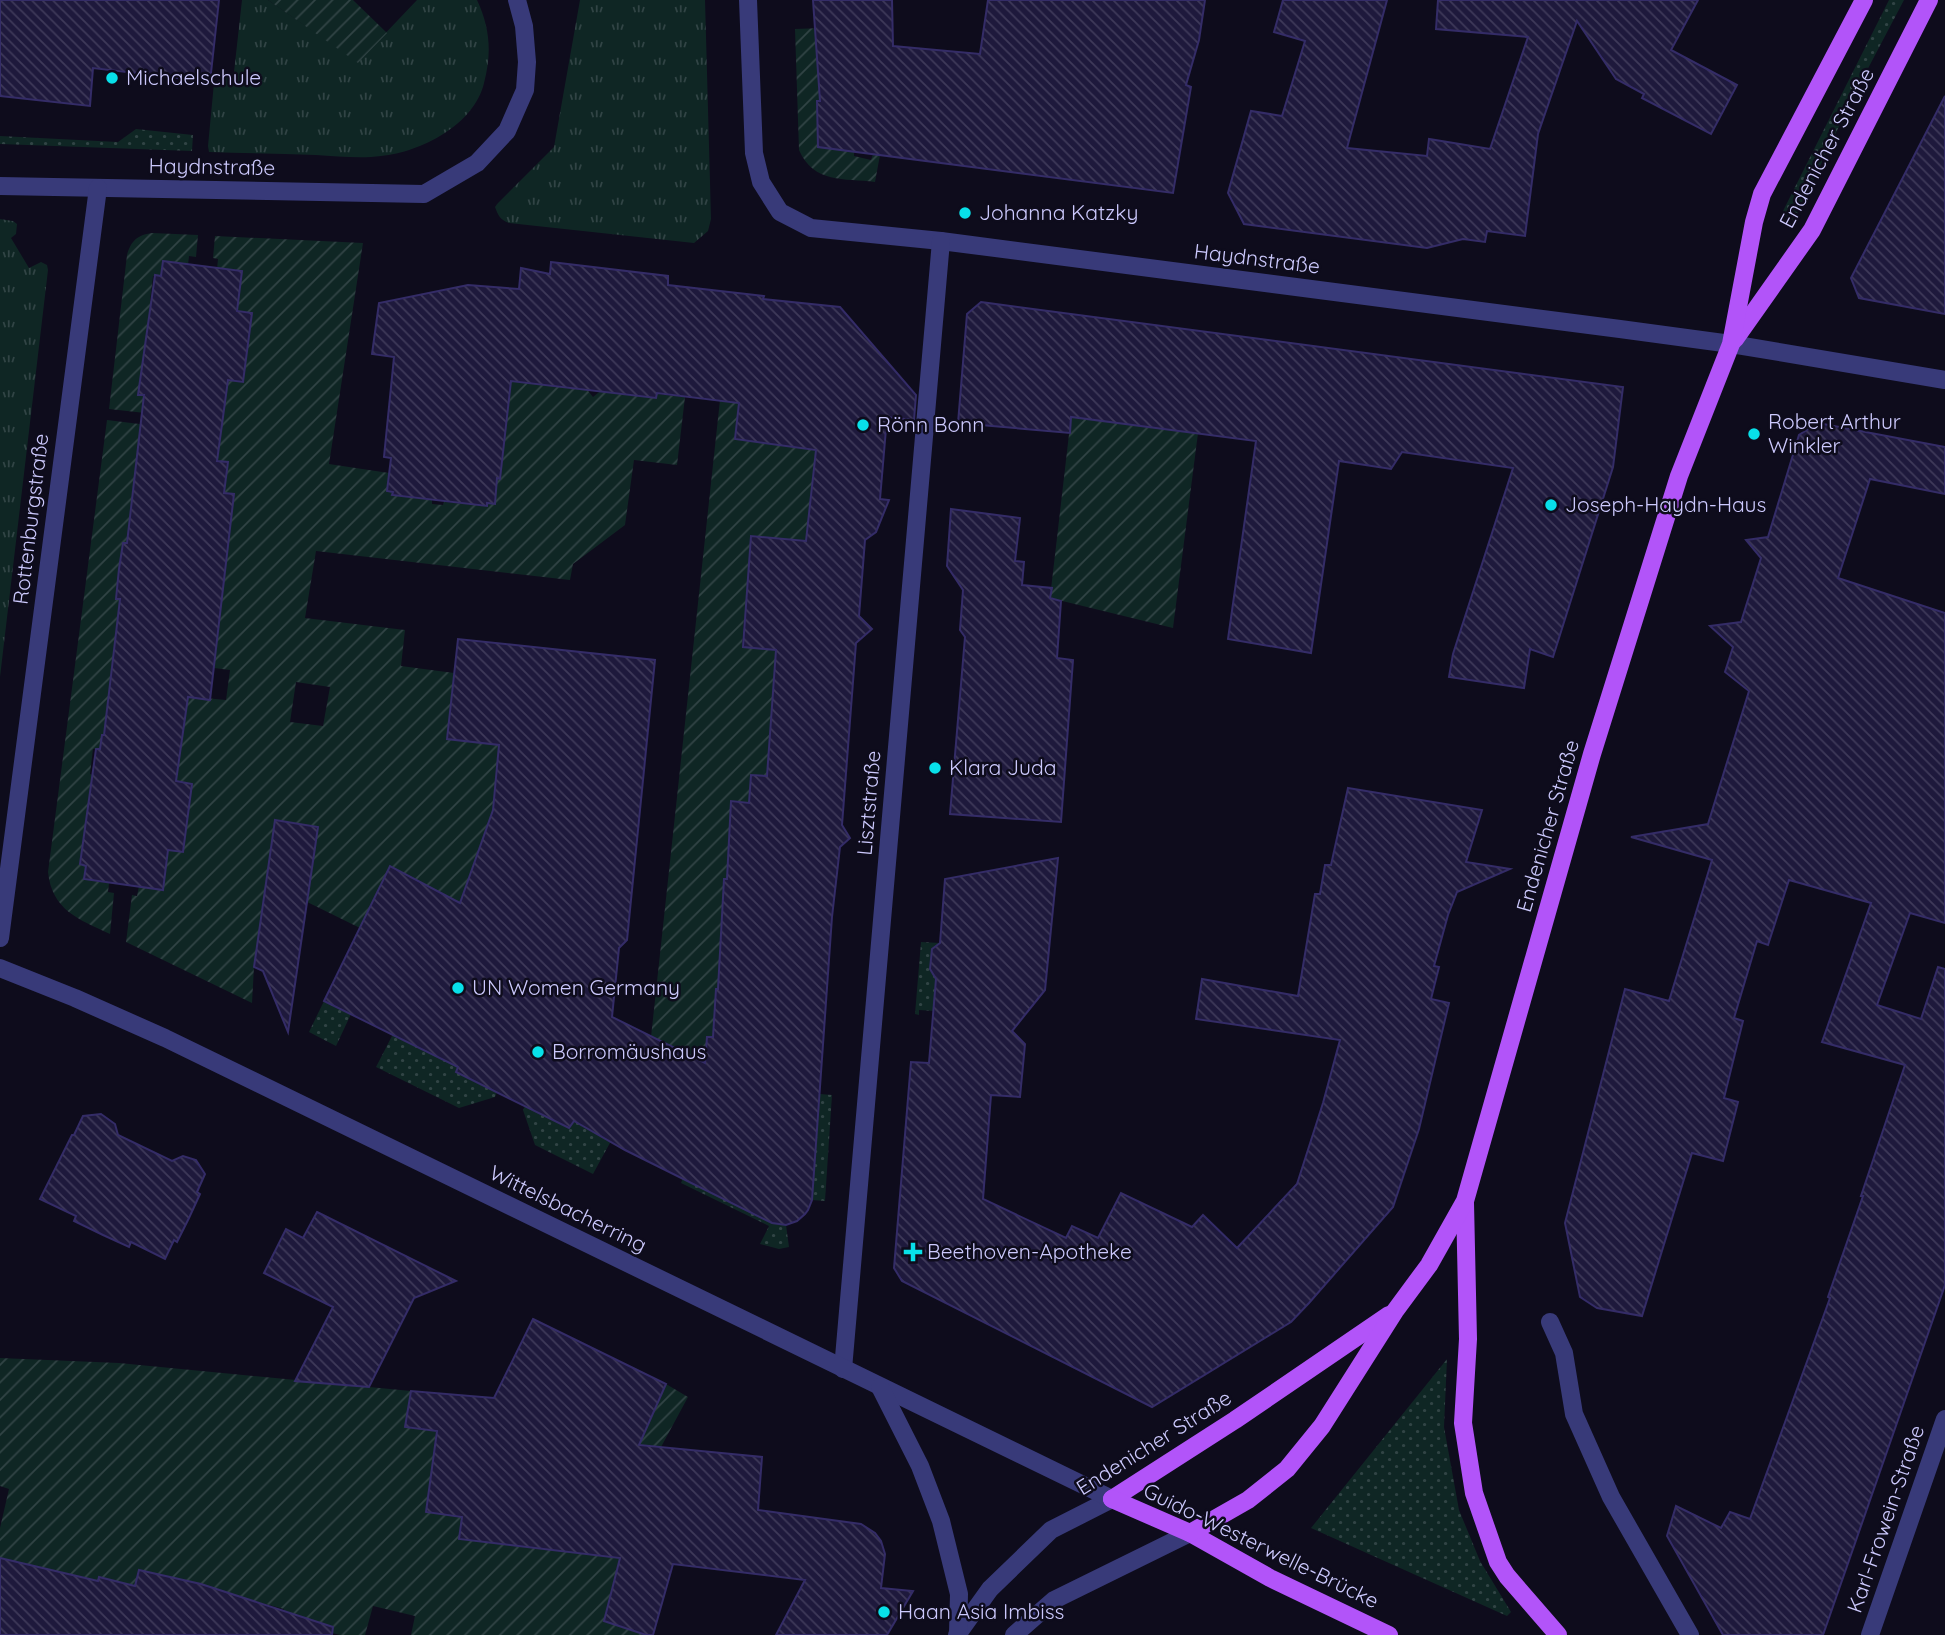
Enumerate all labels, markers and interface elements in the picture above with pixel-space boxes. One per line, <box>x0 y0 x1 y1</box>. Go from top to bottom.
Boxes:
street label: Endenicher Straße <box>1773 63 1879 232</box>
place label: Michaelschule <box>126 64 261 90</box>
marker: Michaelschule <box>104 70 120 86</box>
street label: Haydnstraße <box>148 152 276 180</box>
place label: Johanna Katzky <box>979 199 1138 225</box>
marker: Johanna Katzky <box>957 205 973 221</box>
street label: Haydnstraße <box>1193 237 1322 279</box>
place label: Robert Arthur Winkler <box>1768 408 1901 458</box>
place label: Rönn Bonn <box>877 411 984 437</box>
marker: Rönn Bonn <box>855 417 871 433</box>
marker: Robert Arthur Winkler <box>1746 426 1762 442</box>
street label: Rottenburgstraße <box>7 432 53 606</box>
place label: Joseph-Haydn-Haus <box>1565 491 1766 517</box>
marker: Joseph-Haydn-Haus <box>1543 497 1559 513</box>
street label: Endenicher Straße <box>1510 737 1584 915</box>
street label: Lisztstraße <box>850 749 886 856</box>
place label: Klara Juda <box>949 754 1056 780</box>
marker: Klara Juda <box>927 760 943 776</box>
place label: UN Women Germany <box>472 974 680 1000</box>
marker: UN Women Germany <box>450 980 466 996</box>
place label: Borromäushaus <box>552 1038 706 1064</box>
marker: Borromäushaus <box>530 1044 546 1060</box>
street label: Wittelsbacherring <box>486 1159 651 1257</box>
place label: Beethoven-Apotheke <box>927 1238 1132 1264</box>
marker: Beethoven-Apotheke <box>905 1244 921 1260</box>
street label: Endenicher Straße <box>1071 1384 1236 1500</box>
street label: Karl-Frowein-Straße <box>1841 1422 1929 1616</box>
street label: Guido-Westerwelle-Brücke <box>1139 1477 1383 1613</box>
place label: Haan Asia Imbiss <box>898 1598 1064 1624</box>
marker: Haan Asia Imbiss <box>876 1604 892 1620</box>

